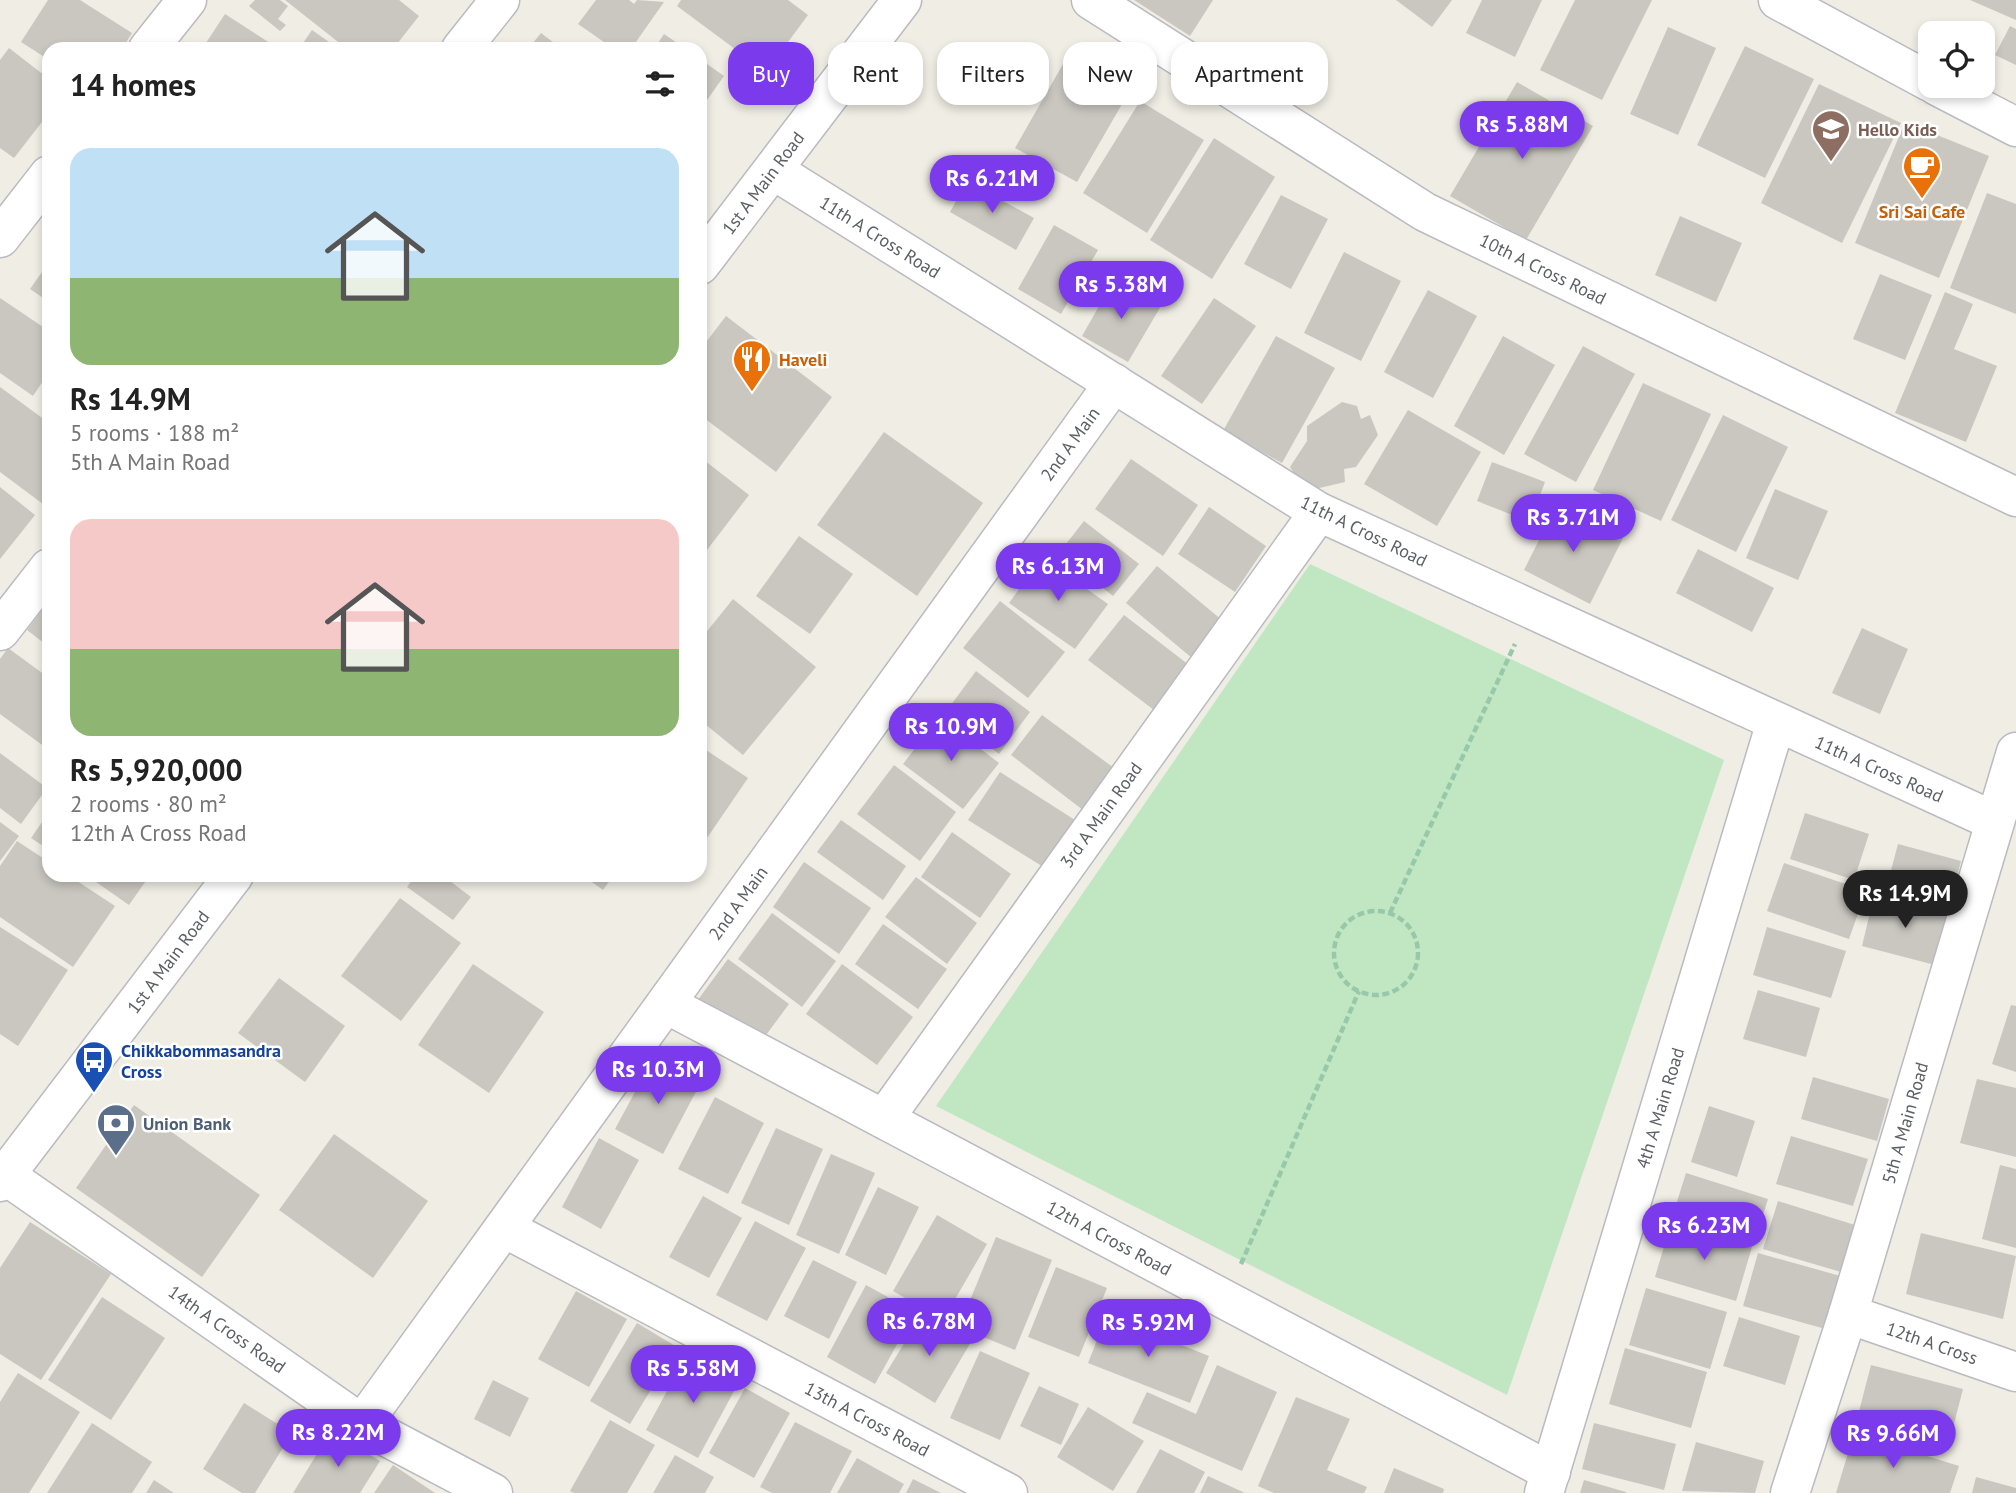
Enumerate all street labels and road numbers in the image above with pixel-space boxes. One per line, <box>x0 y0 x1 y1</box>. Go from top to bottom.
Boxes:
street label: 1st A Main Road <box>717 127 809 239</box>
street label: 11th A Cross Road <box>815 191 945 283</box>
street label: 10th A Cross Road <box>1476 228 1610 310</box>
street label: 2nd A Main <box>1035 402 1105 486</box>
street label: 11th A Cross Road <box>1297 490 1431 572</box>
street label: 11th A Cross Road <box>1811 730 1947 808</box>
street label: 3rd A Main Road <box>1055 758 1147 872</box>
street label: 2nd A Main <box>703 861 773 945</box>
street label: 1st A Main Road <box>122 906 214 1018</box>
street label: 4th A Main Road <box>1631 1045 1689 1171</box>
street label: 5th A Main Road <box>1877 1060 1933 1186</box>
street label: 12th A Cross Road <box>1043 1195 1175 1281</box>
street label: 14th A Cross Road <box>164 1280 290 1378</box>
street label: 12th A Cross <box>1883 1317 1981 1369</box>
street label: 13th A Cross Road <box>801 1376 933 1462</box>

